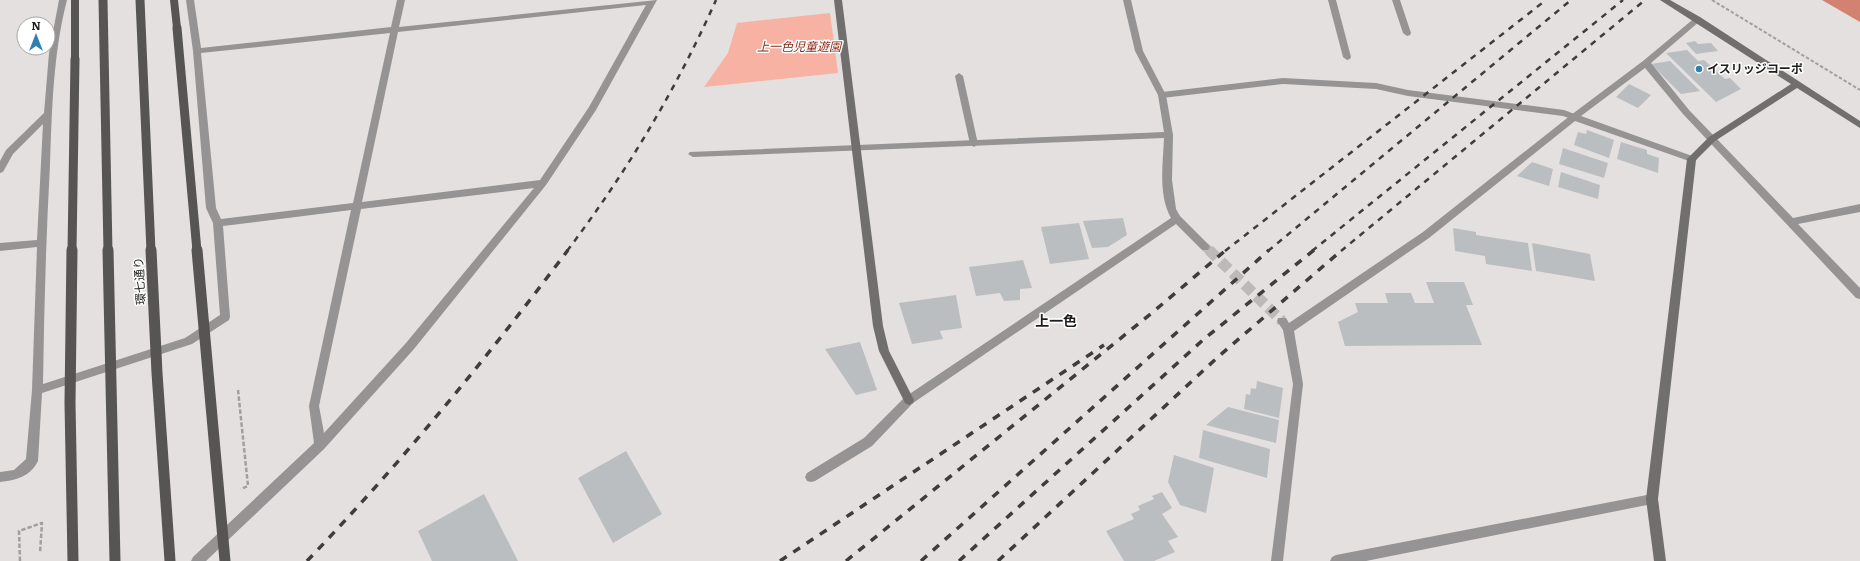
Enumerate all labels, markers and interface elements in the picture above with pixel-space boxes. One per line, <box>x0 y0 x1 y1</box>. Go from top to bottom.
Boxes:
north arrow <box>16 16 56 56</box>
text: N <box>31 17 41 33</box>
park label: 上一色児童遊園 <box>757 37 843 55</box>
place label: イスリッジコーポ <box>1707 59 1803 77</box>
marker: イスリッジコーポ <box>1694 64 1704 74</box>
street label: 環七通り <box>129 257 149 305</box>
district label: 上一色 <box>1035 310 1077 330</box>

